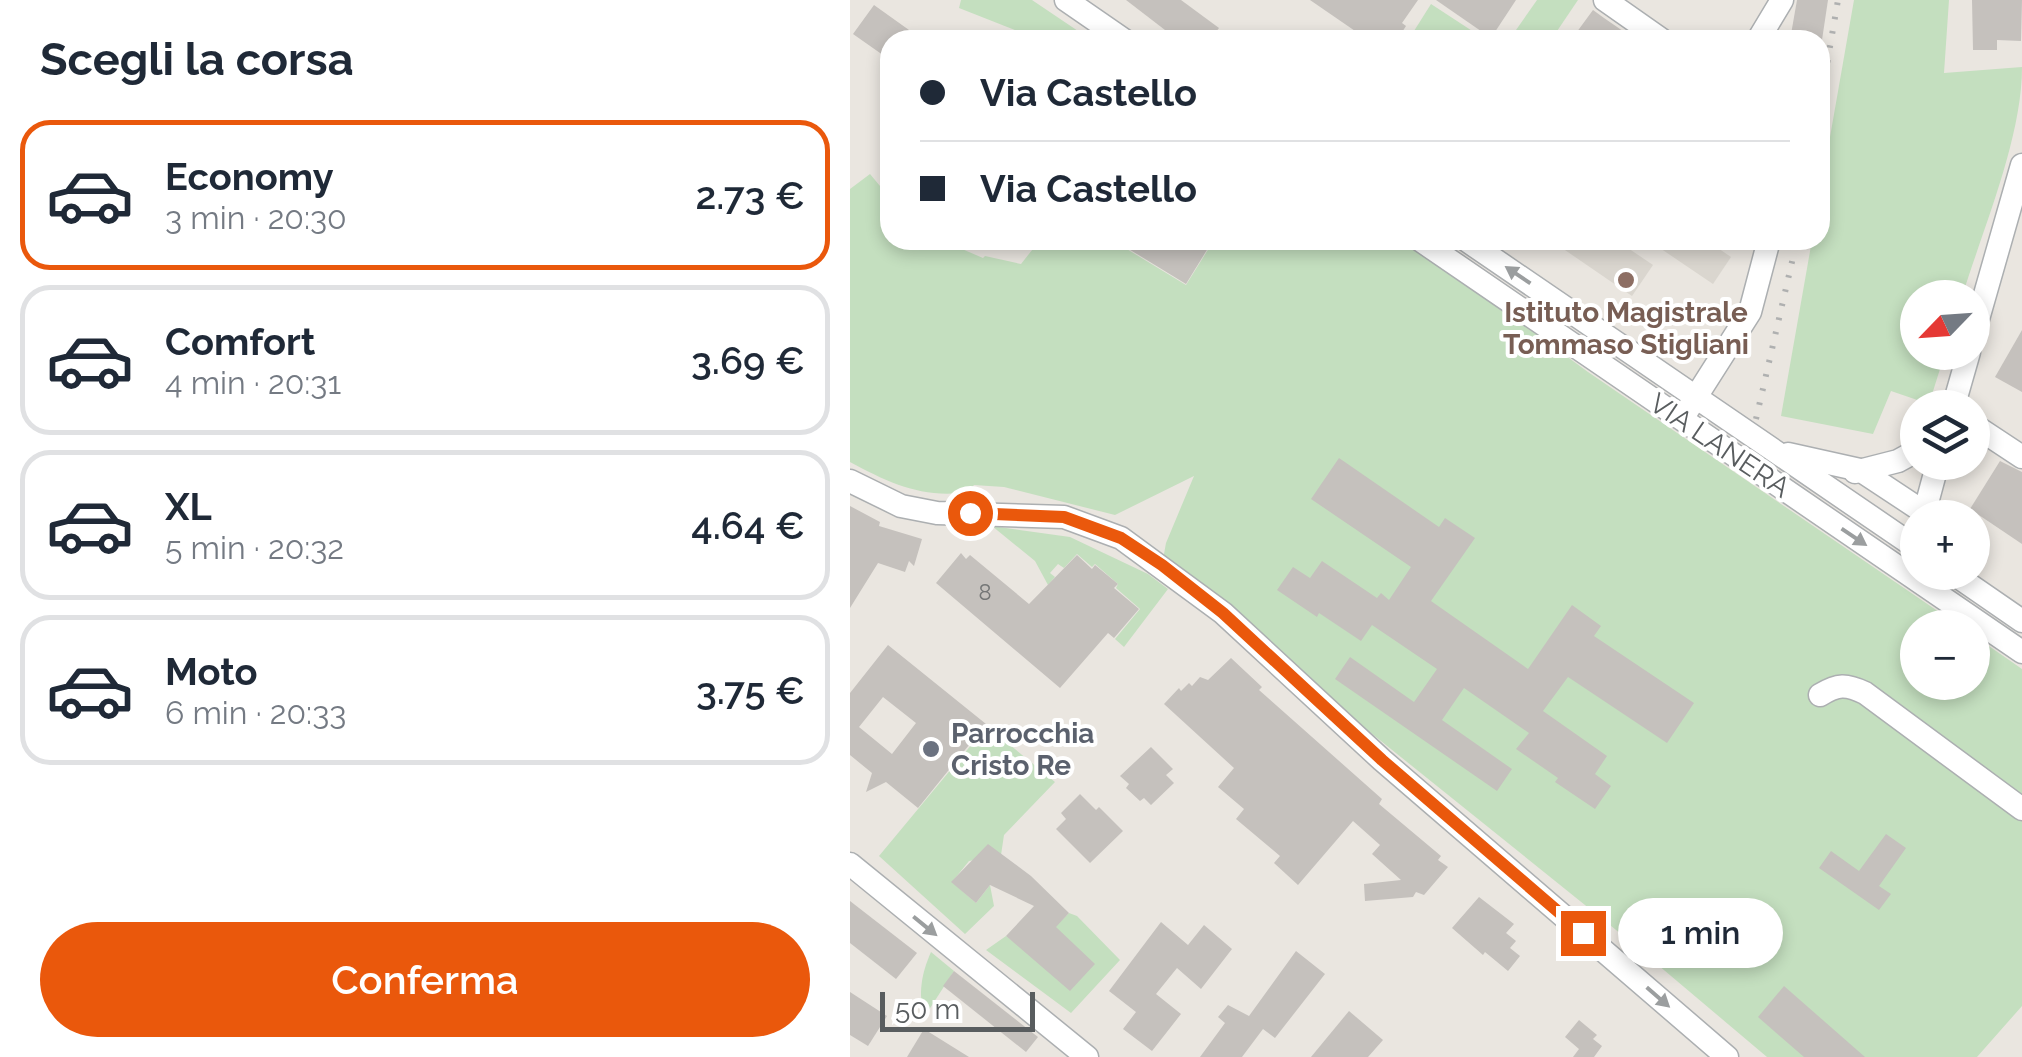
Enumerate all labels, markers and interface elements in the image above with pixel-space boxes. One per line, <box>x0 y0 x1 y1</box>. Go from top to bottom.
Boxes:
text: Scegli la corsa <box>40 33 354 86</box>
text: Via Castello <box>980 70 1197 115</box>
icon: car <box>45 150 135 240</box>
text: Economy <box>165 154 334 199</box>
text: Via Castello <box>980 166 1197 211</box>
text: 2.73 € <box>696 173 805 218</box>
text: 3 min · 20:30 <box>165 199 347 236</box>
one-way arrow <box>1504 266 1531 285</box>
marker: Istituto Magistrale Tommaso Stigliani <box>1615 269 1637 291</box>
north arrow <box>1900 280 1990 370</box>
map controls <box>1900 280 1990 700</box>
place label: Istituto Magistrale Tommaso Stigliani <box>1503 296 1749 361</box>
icon: car <box>45 315 135 405</box>
text: Comfort <box>165 319 315 364</box>
text: 3.69 € <box>691 338 805 383</box>
text: 4 min · 20:31 <box>165 364 341 401</box>
street label: VIA LANERA <box>1643 386 1796 504</box>
button: layers <box>1900 390 1990 480</box>
icon: car <box>45 480 135 570</box>
text: XL <box>165 484 212 529</box>
route start <box>948 491 993 536</box>
button: + <box>1900 500 1990 590</box>
text: 4.64 € <box>691 503 805 548</box>
one-way arrow <box>1841 527 1867 546</box>
text: 5 min · 20:32 <box>165 529 344 566</box>
house number: 8 <box>978 579 992 605</box>
button: − <box>1900 610 1990 700</box>
icon: car <box>45 645 135 735</box>
text: Moto <box>165 649 258 694</box>
text: 3.75 € <box>696 668 805 713</box>
text: 6 min · 20:33 <box>165 694 346 731</box>
place label: Parrocchia Cristo Re <box>951 717 1094 782</box>
marker: Parrocchia Cristo Re <box>920 738 942 760</box>
callout: 1 min <box>1618 898 1783 968</box>
route end <box>1561 911 1606 956</box>
text: 1 min <box>1661 914 1740 951</box>
one-way arrow <box>913 915 938 936</box>
button: Conferma <box>40 922 810 1037</box>
one-way arrow <box>1645 986 1670 1008</box>
scale bar <box>880 987 1035 1032</box>
text: 50 m <box>895 993 960 1026</box>

